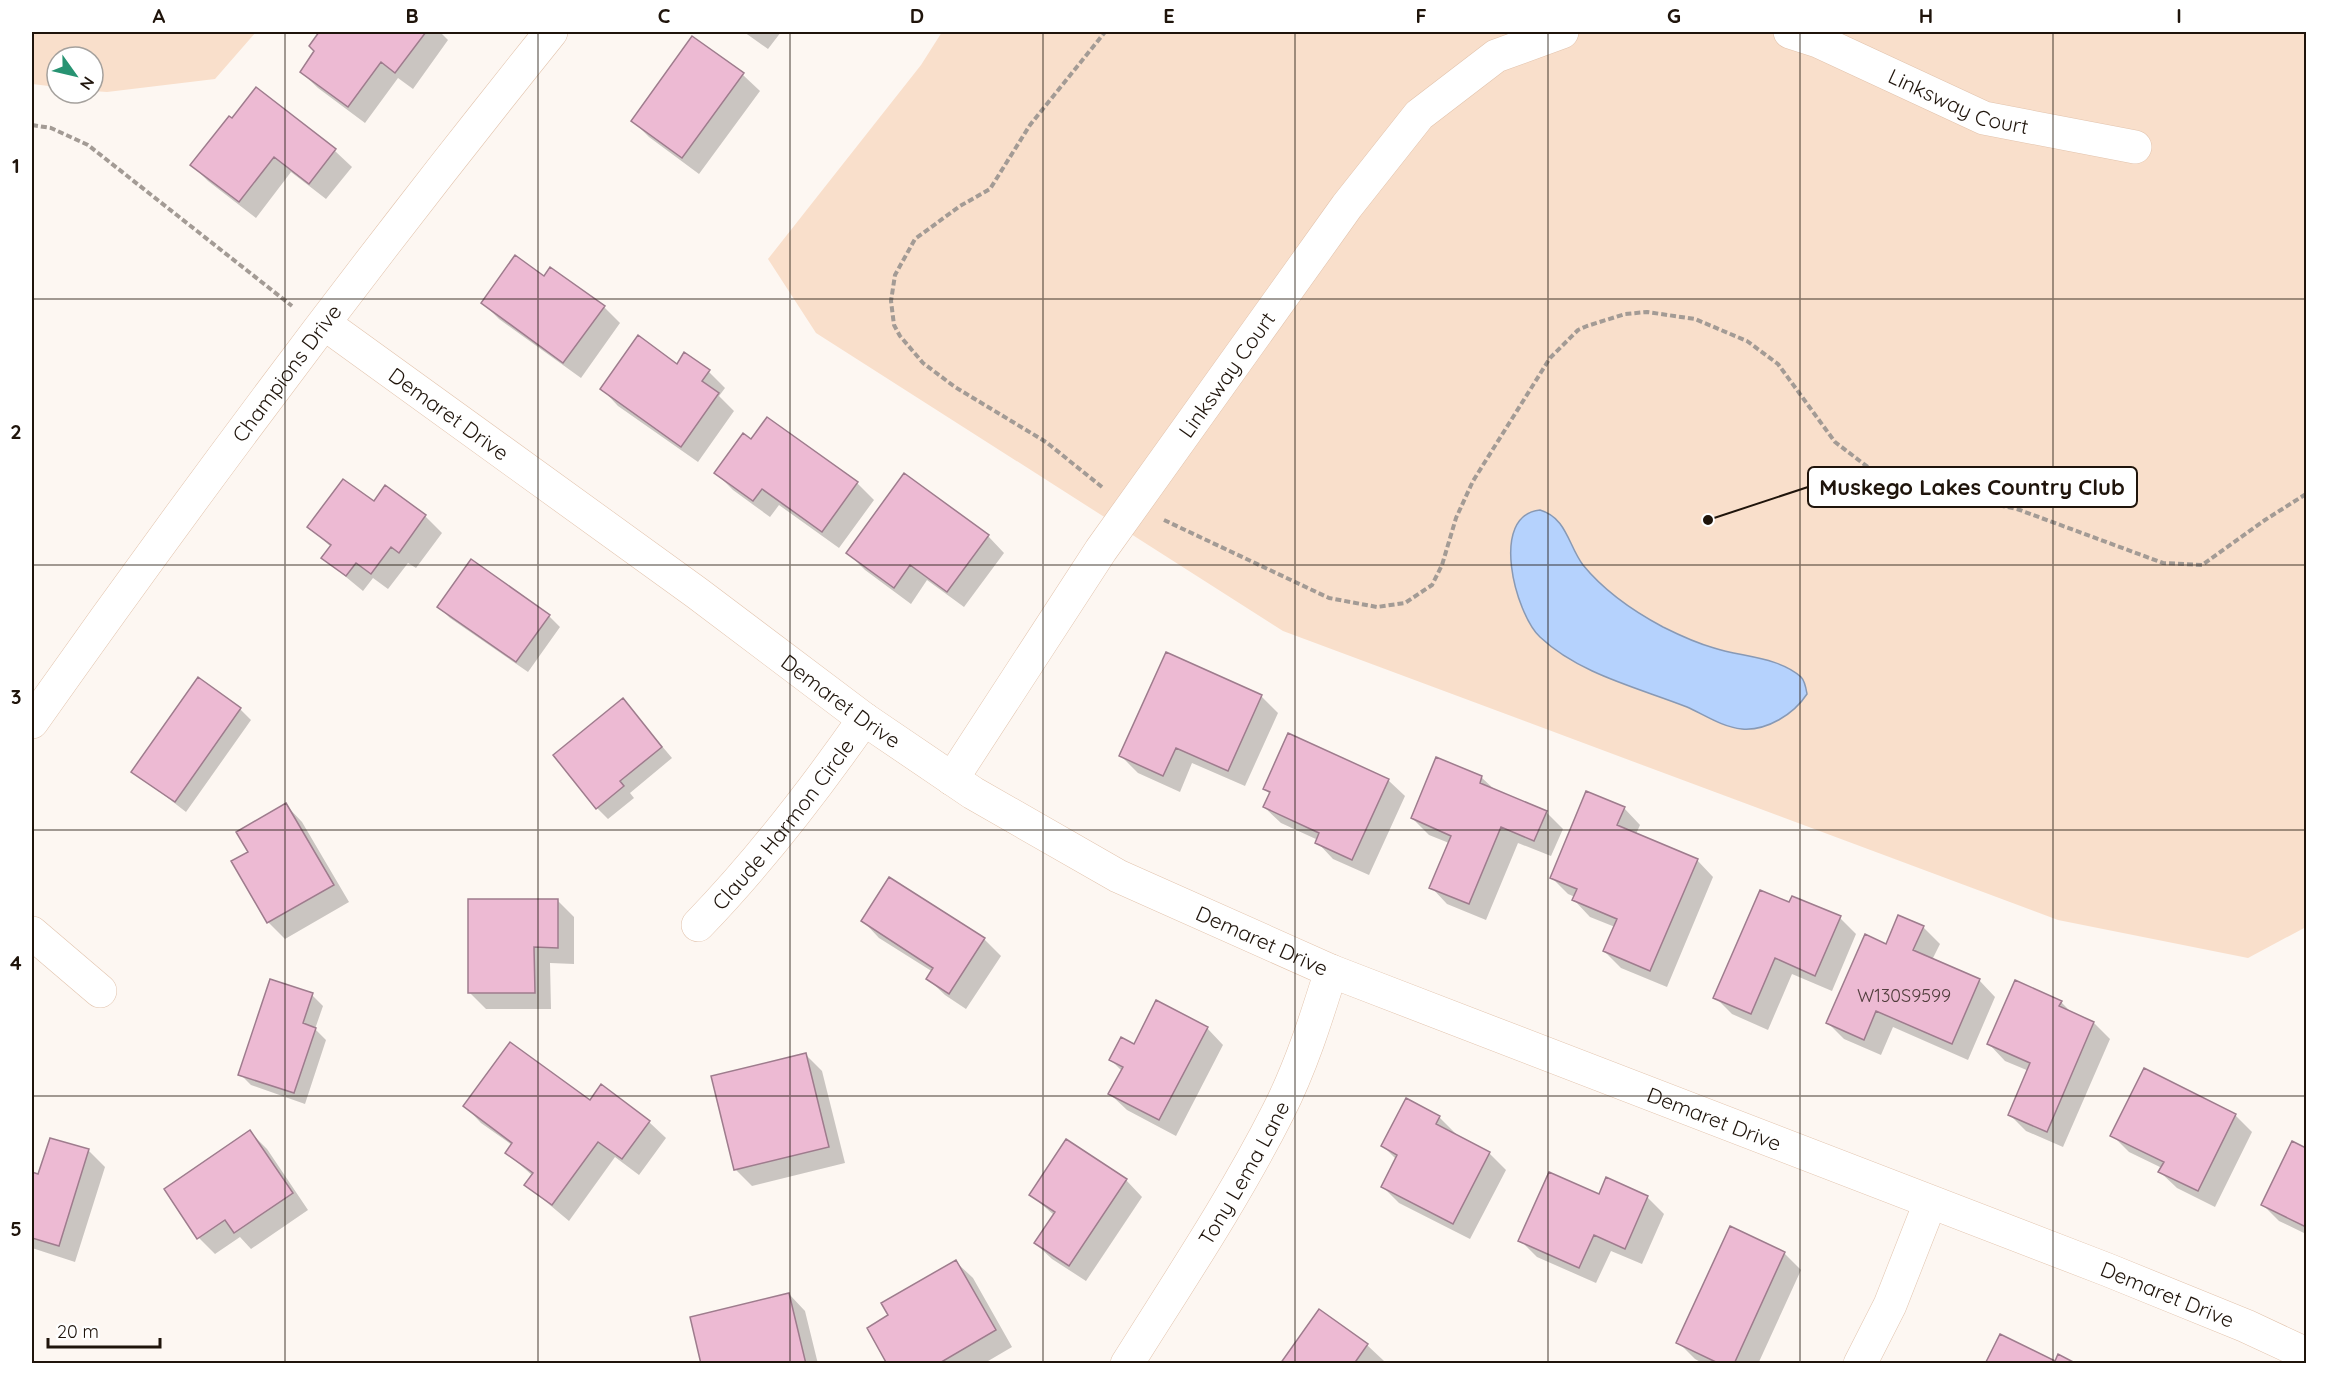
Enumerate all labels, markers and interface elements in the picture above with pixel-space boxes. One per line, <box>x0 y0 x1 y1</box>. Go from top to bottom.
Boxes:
text: A <box>153 3 166 28</box>
text: B <box>405 3 419 28</box>
text: C <box>658 3 671 28</box>
text: D <box>910 3 924 28</box>
text: E <box>1163 3 1175 28</box>
text: F <box>1415 3 1427 28</box>
text: G <box>1667 3 1681 28</box>
text: H <box>1919 3 1933 28</box>
text: I <box>2176 3 2182 28</box>
north arrow <box>45 45 105 105</box>
street label: Linksway Court <box>1884 63 2031 139</box>
text: N <box>76 73 99 94</box>
text: 1 <box>12 153 20 178</box>
street label: Champions Drive <box>226 299 347 447</box>
street label: Linksway Court <box>1173 306 1280 443</box>
street label: Demaret Drive <box>384 362 514 466</box>
text: 2 <box>10 419 22 444</box>
callout: Muskego Lakes Country Club <box>1808 467 2137 507</box>
text: Muskego Lakes Country Club <box>1819 473 2125 501</box>
street label: Demaret Drive <box>776 648 906 753</box>
text: 3 <box>11 684 21 709</box>
street label: Claude Harmon Circle <box>706 733 859 915</box>
street label: Demaret Drive <box>1192 900 1332 981</box>
text: 4 <box>10 950 22 975</box>
house number: W130S9599 <box>1857 984 1951 1007</box>
street label: Demaret Drive <box>1643 1081 1785 1156</box>
street label: Tony Lema Lane <box>1192 1097 1294 1250</box>
text: 5 <box>10 1216 22 1241</box>
street label: Demaret Drive <box>2097 1255 2238 1333</box>
scale bar <box>48 1311 160 1349</box>
text: 20 m <box>57 1320 99 1343</box>

